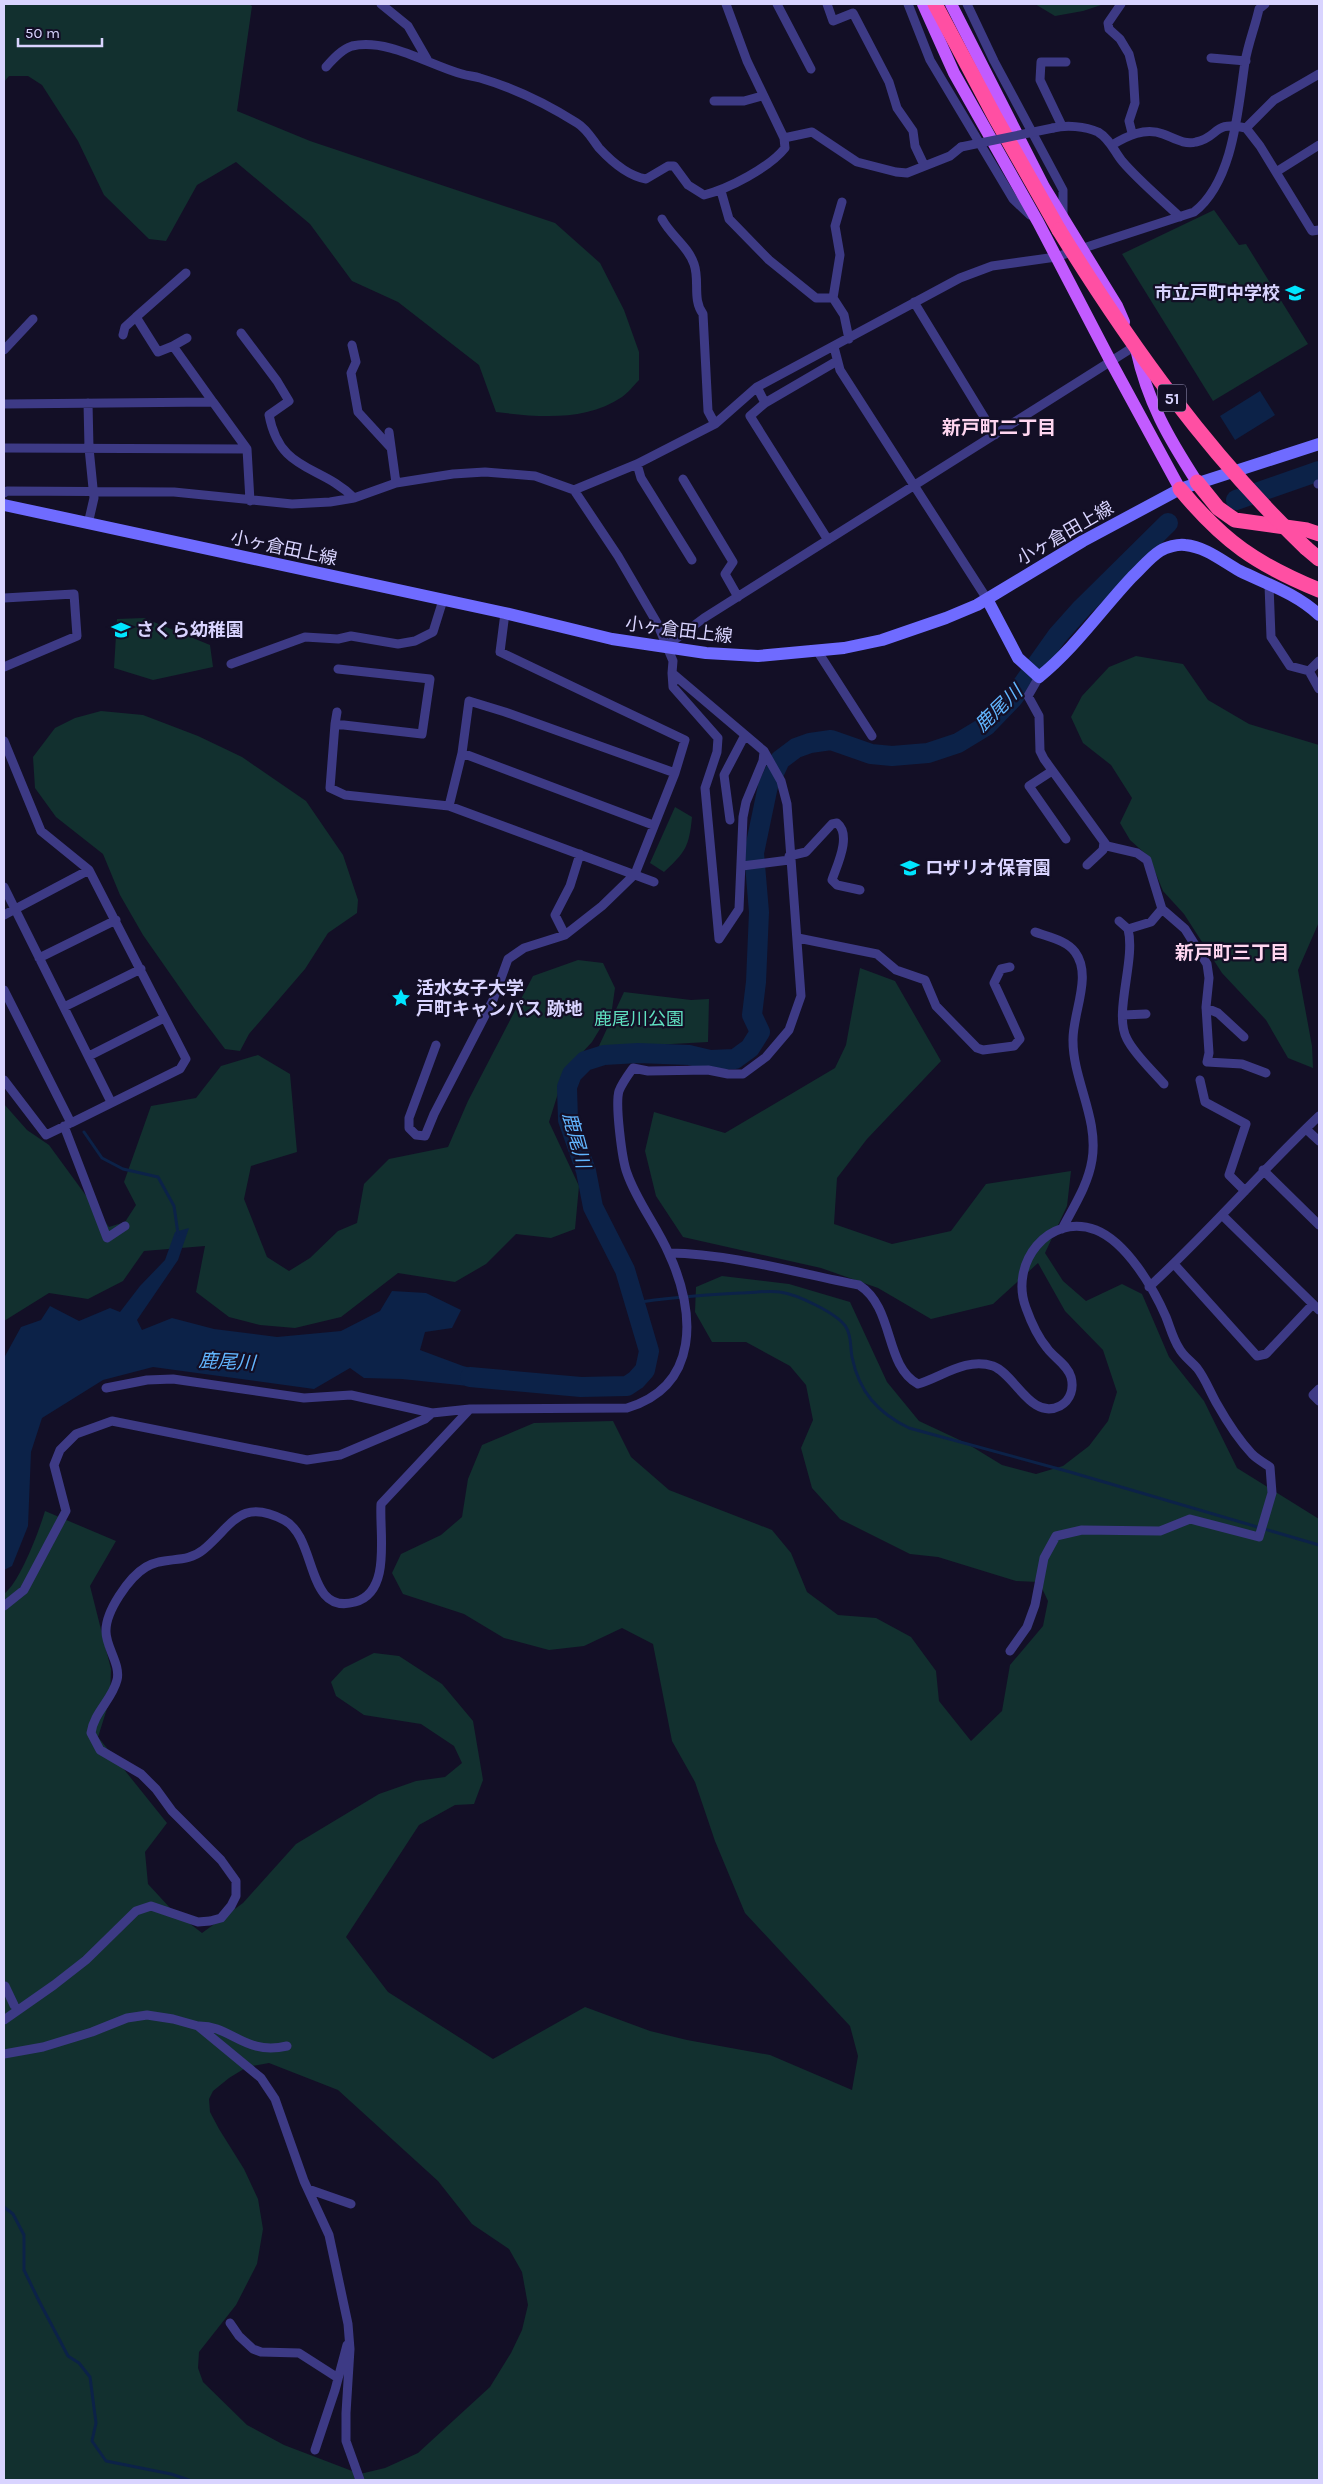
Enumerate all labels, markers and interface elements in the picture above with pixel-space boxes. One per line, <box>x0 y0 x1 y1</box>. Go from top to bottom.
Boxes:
scale bar <box>18 15 101 47</box>
text: 50 m <box>25 24 60 42</box>
place label: 市立戸町中学校 <box>1154 282 1280 304</box>
school or university icon: 市立戸町中学校 <box>1284 282 1306 304</box>
road number: 51 <box>1158 384 1186 412</box>
district label: 新戸町二丁目 <box>942 417 1056 439</box>
street label: 小ヶ倉田上線 <box>1013 496 1117 570</box>
street label: 小ヶ倉田上線 <box>229 526 339 570</box>
street label: 小ヶ倉田上線 <box>624 613 734 647</box>
school or university icon: さくら幼稚園 <box>110 619 132 641</box>
place label: さくら幼稚園 <box>136 619 244 641</box>
water label: 鹿尾川 <box>971 680 1028 736</box>
school or university icon: ロザリオ保育園 <box>899 857 921 879</box>
place label: ロザリオ保育園 <box>925 857 1051 879</box>
district label: 新戸町三丁目 <box>1175 942 1289 964</box>
place label: 活水女子大学 戸町キャンパス 跡地 <box>416 977 583 1020</box>
place icon: 活水女子大学 戸町キャンパス 跡地 <box>390 987 412 1009</box>
park label: 鹿尾川公園 <box>594 1008 684 1030</box>
water label: 鹿尾川 <box>558 1110 595 1173</box>
water label: 鹿尾川 <box>198 1350 258 1375</box>

